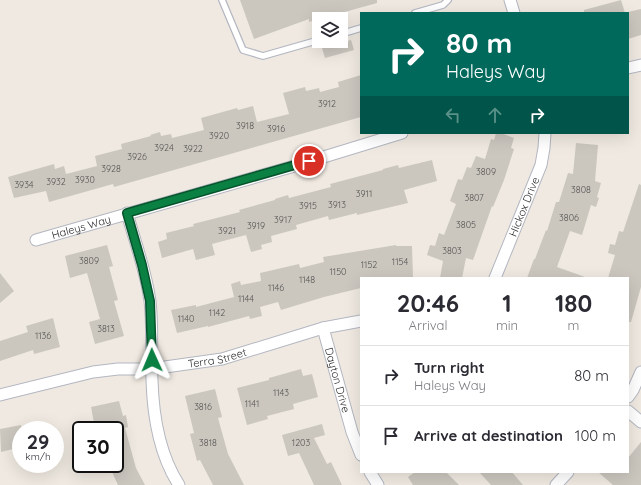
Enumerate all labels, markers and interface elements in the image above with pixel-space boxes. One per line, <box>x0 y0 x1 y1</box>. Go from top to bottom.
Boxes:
map controls <box>312 12 348 48</box>
button: layers <box>312 12 348 48</box>
text: 80 m <box>446 25 512 60</box>
icon: right <box>380 28 432 80</box>
text: Haleys Way <box>446 60 546 83</box>
house number: 3912 <box>318 98 336 109</box>
icon: left <box>442 104 464 126</box>
icon: ahead <box>484 104 506 126</box>
icon: right <box>526 104 548 126</box>
house number: 3918 <box>236 120 254 131</box>
house number: 3916 <box>267 123 285 134</box>
house number: 3920 <box>209 130 229 141</box>
house number: 3924 <box>154 142 174 153</box>
house number: 3922 <box>183 143 203 154</box>
pin <box>292 144 326 178</box>
icon: arrive <box>298 150 320 172</box>
house number: 3926 <box>127 151 147 162</box>
house number: 3928 <box>101 163 121 174</box>
house number: 3809 <box>476 166 496 177</box>
house number: 3930 <box>75 174 95 185</box>
street label: Hickox Drive <box>506 175 542 239</box>
house number: 3932 <box>46 176 66 187</box>
house number: 3934 <box>14 179 34 190</box>
house number: 3808 <box>571 184 591 195</box>
house number: 3911 <box>356 188 372 199</box>
house number: 3807 <box>464 192 484 203</box>
house number: 3913 <box>328 199 346 210</box>
house number: 3915 <box>299 200 317 211</box>
street label: Haleys Way <box>50 212 112 242</box>
house number: 3806 <box>559 212 579 223</box>
house number: 3917 <box>274 214 292 225</box>
house number: 3805 <box>456 219 476 230</box>
house number: 3919 <box>247 220 265 231</box>
house number: 3921 <box>218 225 236 236</box>
house number: 3803 <box>442 245 462 256</box>
house number: 3809 <box>79 255 99 266</box>
house number: 1154 <box>392 256 408 267</box>
house number: 1152 <box>361 259 377 270</box>
house number: 1150 <box>330 266 346 277</box>
house number: 1148 <box>299 274 315 285</box>
house number: 1146 <box>268 282 284 293</box>
text: 20:46 <box>397 288 459 318</box>
text: 1 <box>502 288 512 318</box>
text: 180 <box>555 288 592 318</box>
house number: 1144 <box>238 293 254 304</box>
house number: 1142 <box>209 307 225 318</box>
house number: 1140 <box>178 313 194 324</box>
text: Arrival <box>409 317 447 333</box>
text: min <box>496 317 518 333</box>
text: m <box>568 317 579 333</box>
house number: 3813 <box>97 323 115 334</box>
house number: 1136 <box>35 330 51 341</box>
position arrow <box>131 339 173 381</box>
street label: Terra Street <box>187 345 248 371</box>
street label: Dayton Drive <box>322 346 353 414</box>
text: Turn right <box>414 358 485 377</box>
icon: right <box>380 365 402 387</box>
text: 80 m <box>574 366 609 385</box>
text: Haleys Way <box>414 377 486 393</box>
house number: 1143 <box>273 387 289 398</box>
house number: 1141 <box>245 398 259 409</box>
house number: 3816 <box>194 401 212 412</box>
speed limit sign: 30 <box>72 421 124 473</box>
icon: arrive <box>380 425 402 447</box>
text: Arrive at destination <box>414 426 563 445</box>
text: 100 m <box>575 426 616 445</box>
text: 29 <box>27 429 49 454</box>
house number: 3818 <box>199 437 217 448</box>
house number: 1203 <box>292 437 310 448</box>
text: km/h <box>25 450 51 463</box>

